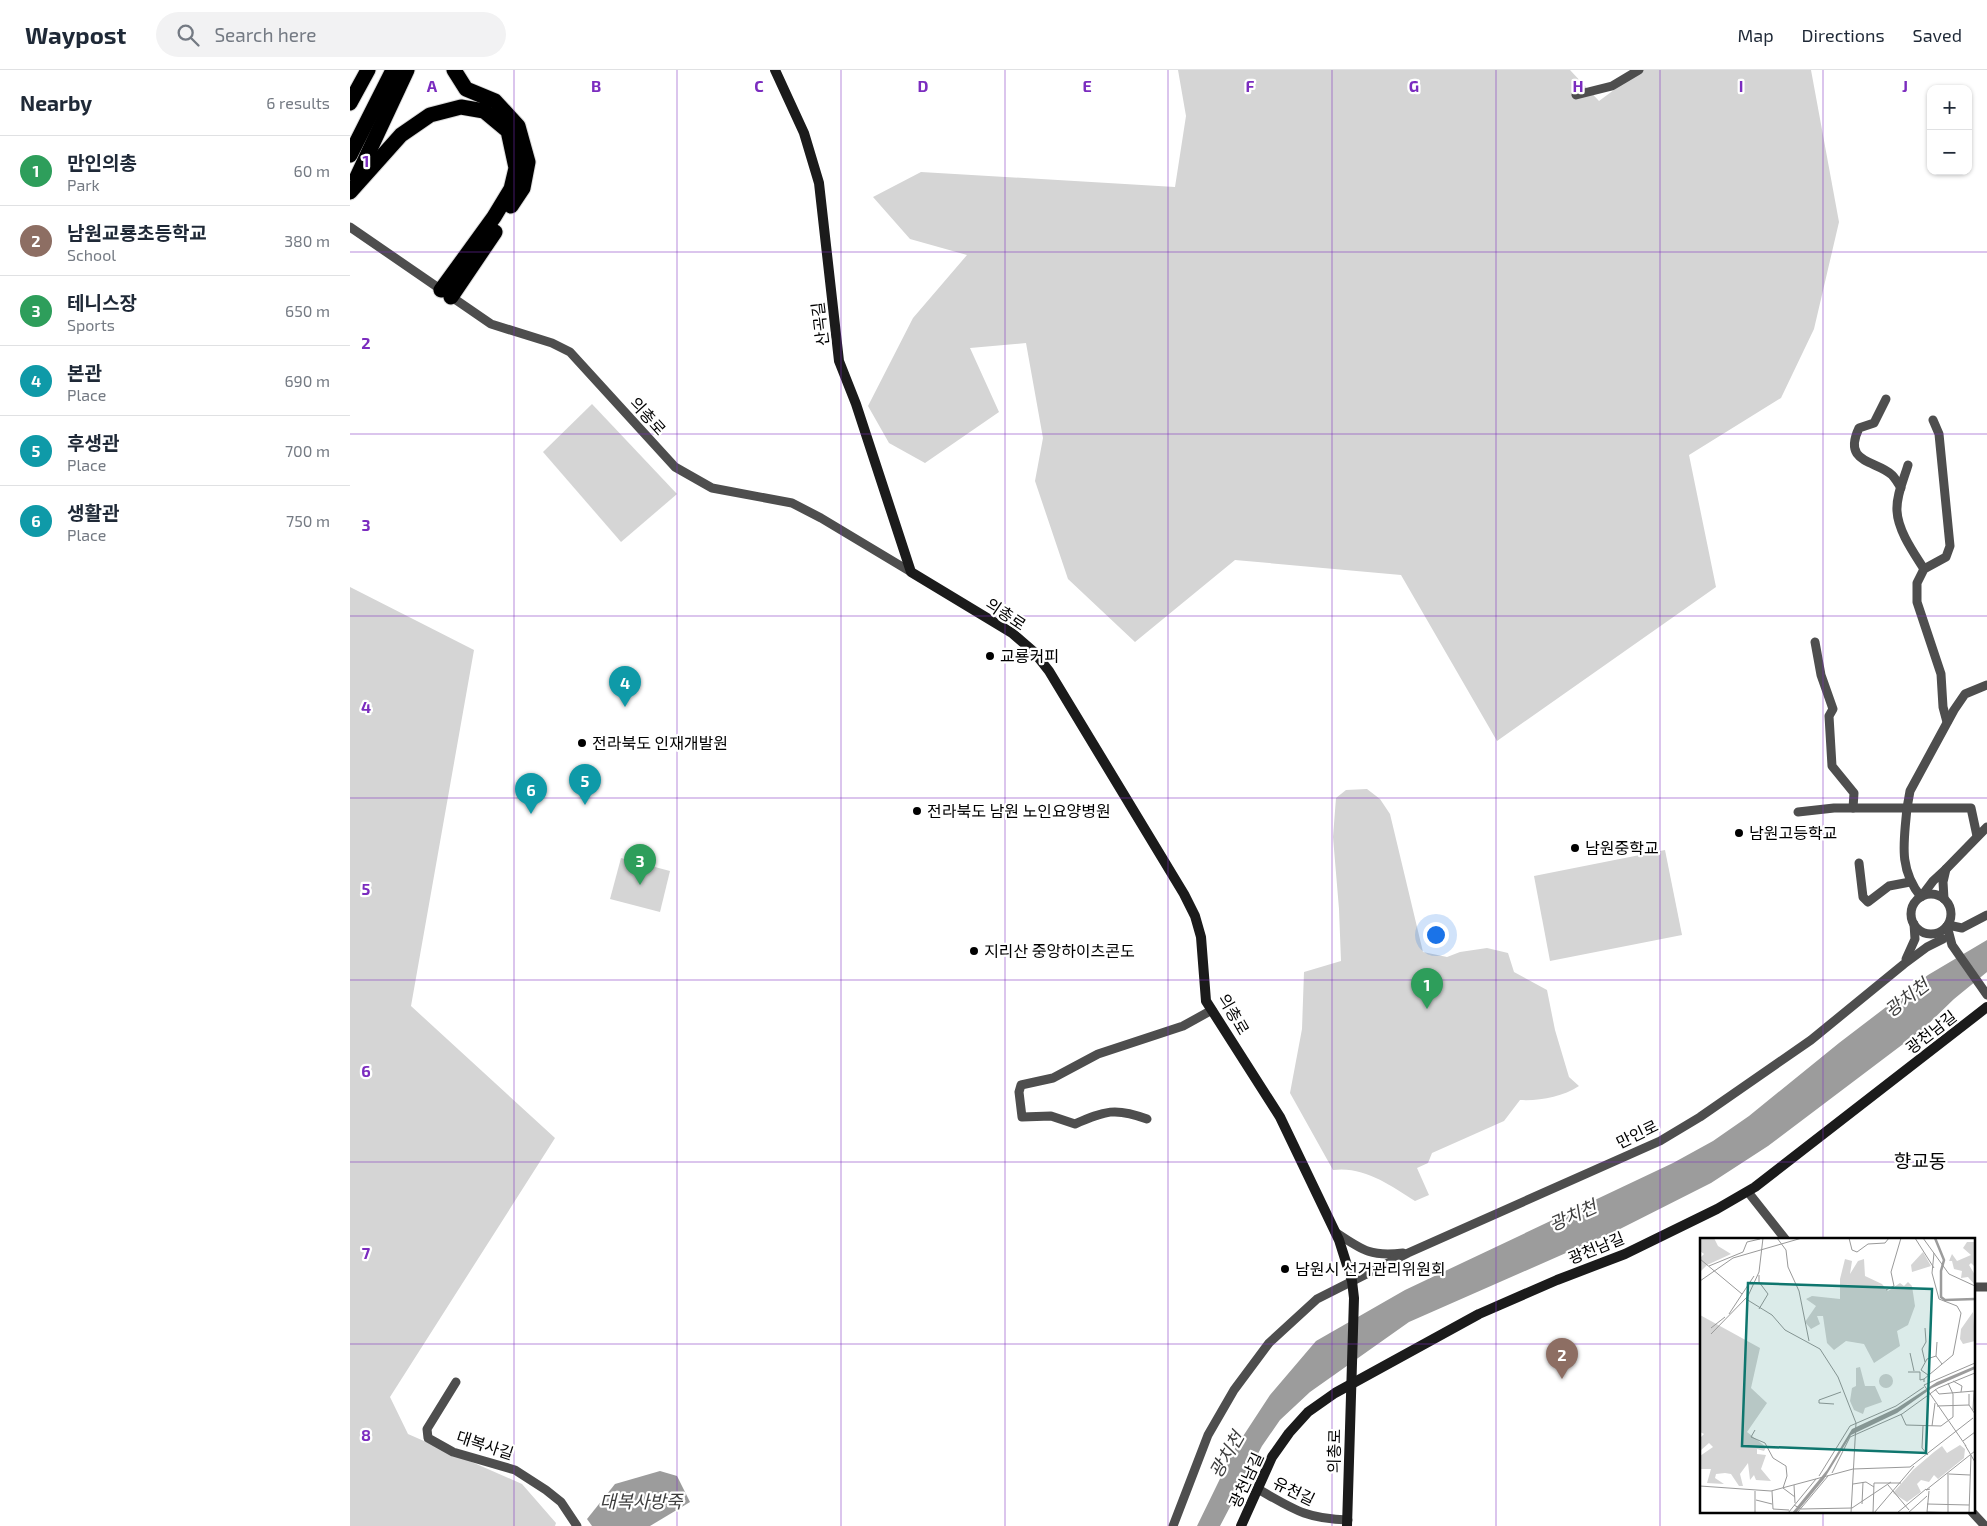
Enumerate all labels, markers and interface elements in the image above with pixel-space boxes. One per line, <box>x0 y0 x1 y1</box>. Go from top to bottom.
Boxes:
search box <box>156 12 506 57</box>
text: Waypost <box>25 20 126 49</box>
icon: search <box>174 21 202 49</box>
text: Search here <box>214 23 317 46</box>
text: Map <box>1737 24 1774 46</box>
text: Directions <box>1802 24 1885 46</box>
text: Saved <box>1913 24 1962 46</box>
text: A <box>427 76 438 95</box>
text: B <box>591 76 601 95</box>
text: C <box>754 76 764 95</box>
text: D <box>918 76 929 95</box>
text: E <box>1082 76 1092 95</box>
text: F <box>1246 76 1255 95</box>
text: G <box>1409 76 1419 95</box>
text: H <box>1572 76 1584 95</box>
text: I <box>1739 76 1743 95</box>
text: J <box>1902 76 1908 95</box>
map controls <box>1927 85 1972 175</box>
button: + <box>1927 85 1972 130</box>
text: Nearby <box>20 90 92 115</box>
text: 6 results <box>266 93 330 112</box>
button: − <box>1927 130 1972 175</box>
text: 만인의총 <box>67 151 137 174</box>
text: 1 <box>363 151 369 170</box>
text: 1 <box>33 161 39 180</box>
text: 60 m <box>294 161 330 180</box>
text: Park <box>67 175 100 194</box>
text: 남원교룡초등학교 <box>67 221 207 244</box>
text: 2 <box>31 231 41 250</box>
text: 380 m <box>284 231 330 250</box>
text: School <box>67 245 116 264</box>
text: 테니스장 <box>67 291 137 314</box>
text: 3 <box>31 301 41 320</box>
text: 650 m <box>285 301 330 320</box>
street label: 산곡길 <box>807 301 832 347</box>
text: Sports <box>67 315 115 334</box>
text: 2 <box>361 333 371 352</box>
text: 본관 <box>67 361 102 384</box>
text: 4 <box>31 371 41 390</box>
text: 690 m <box>284 371 330 390</box>
text: Place <box>67 385 106 404</box>
street label: 의총로 <box>627 393 670 439</box>
text: 후생관 <box>67 431 119 454</box>
text: 5 <box>32 441 40 460</box>
text: 700 m <box>285 441 330 460</box>
text: Place <box>67 455 106 474</box>
text: 생활관 <box>67 501 119 524</box>
text: 6 <box>31 511 41 530</box>
text: 750 m <box>286 511 330 530</box>
text: 3 <box>361 515 371 534</box>
text: Place <box>67 525 106 544</box>
street label: 의총로 <box>983 593 1030 634</box>
place label: 교룡커피 <box>1000 646 1059 665</box>
marker: 교룡커피 <box>984 650 996 662</box>
pin: 4 <box>609 666 641 707</box>
text: 4 <box>361 697 371 716</box>
place label: 전라북도 인재개발원 <box>592 733 728 752</box>
marker: 전라북도 인재개발원 <box>576 737 588 749</box>
pin: 5 <box>569 764 601 805</box>
pin: 6 <box>515 773 547 814</box>
place label: 전라북도 남원 노인요양병원 <box>927 801 1111 820</box>
marker: 전라북도 남원 노인요양병원 <box>911 805 923 817</box>
place label: 남원고등학교 <box>1749 823 1837 842</box>
marker: 남원고등학교 <box>1733 827 1745 839</box>
place label: 남원중학교 <box>1585 838 1659 857</box>
marker: 남원중학교 <box>1569 842 1581 854</box>
pin: 3 <box>624 844 656 885</box>
text: 5 <box>362 879 371 898</box>
your location <box>1423 922 1449 948</box>
place label: 지리산 중앙하이츠콘도 <box>984 941 1135 960</box>
marker: 지리산 중앙하이츠콘도 <box>968 945 980 957</box>
pin: 1 <box>1411 968 1443 1009</box>
water label: 광치천 <box>1880 972 1935 1021</box>
street label: 의총로 <box>1215 990 1254 1038</box>
street label: 광천남길 <box>1902 1006 1960 1057</box>
text: 6 <box>361 1061 371 1080</box>
street label: 만인로 <box>1613 1115 1661 1152</box>
district label: 향교동 <box>1894 1149 1946 1172</box>
water label: 광치천 <box>1545 1194 1602 1235</box>
street label: 광천남길 <box>1565 1228 1627 1267</box>
inset map <box>1700 1238 1974 1514</box>
text: 7 <box>362 1243 371 1262</box>
place label: 남원시 선거관리위원회 <box>1295 1259 1446 1278</box>
marker: 남원시 선거관리위원회 <box>1279 1263 1291 1275</box>
pin: 2 <box>1546 1338 1578 1379</box>
text: 8 <box>361 1425 371 1444</box>
water label: 광치천 <box>1204 1425 1249 1482</box>
street label: 대복사길 <box>454 1426 516 1463</box>
street label: 의총로 <box>1324 1428 1343 1473</box>
street label: 광천남길 <box>1224 1449 1267 1510</box>
street label: 유천길 <box>1270 1472 1318 1509</box>
water label: 대복사방죽 <box>600 1490 684 1512</box>

